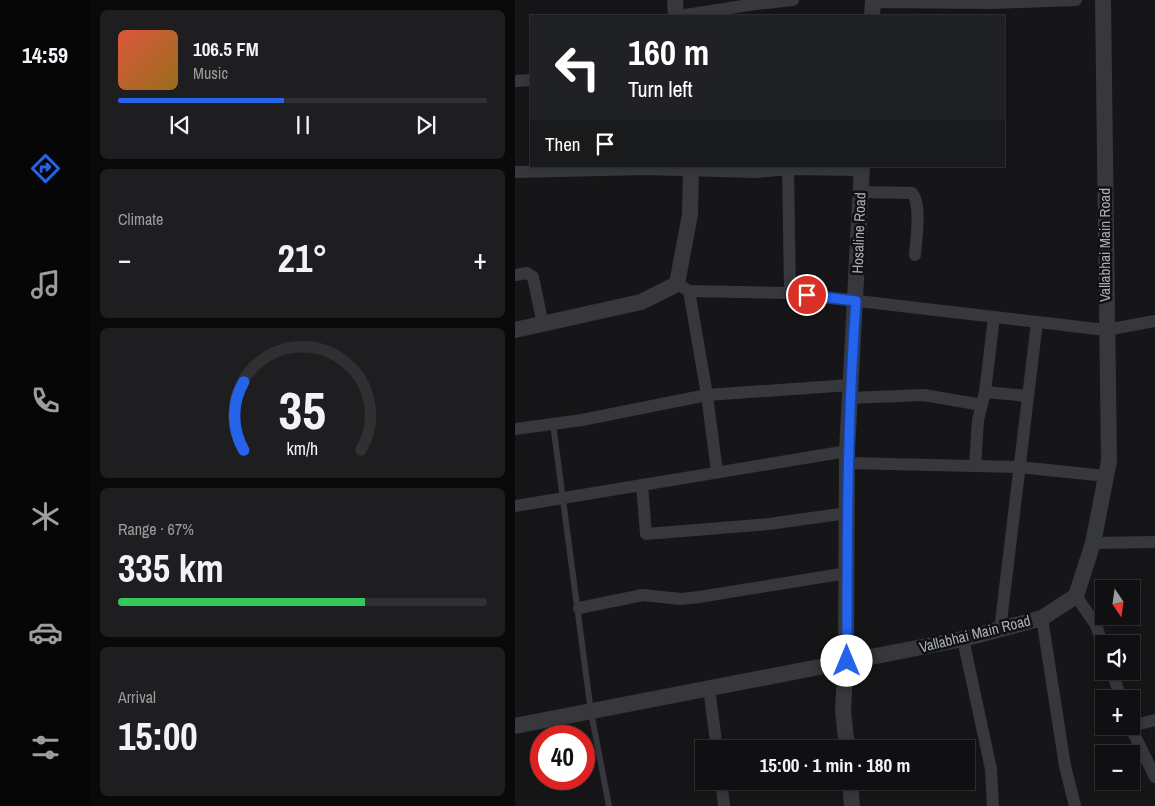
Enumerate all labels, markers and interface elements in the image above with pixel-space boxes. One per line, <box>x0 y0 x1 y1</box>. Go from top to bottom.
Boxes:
text: 160 m <box>628 29 709 76</box>
icon: left <box>545 35 610 100</box>
text: 106.5 FM <box>193 36 259 62</box>
text: 14:59 <box>22 40 68 70</box>
text: Music <box>193 62 228 84</box>
text: Turn left <box>628 74 693 104</box>
icon: previous <box>166 111 194 139</box>
icon: pause <box>289 111 317 139</box>
icon: next <box>412 111 440 139</box>
icon: arrive <box>591 130 619 158</box>
text: Then <box>545 131 581 157</box>
icon: directions <box>28 151 63 186</box>
street label: Vallabhai Main Road <box>1094 188 1115 302</box>
street label: Hosaline Road <box>847 192 870 274</box>
text: Climate <box>118 208 163 230</box>
text: 21° <box>278 233 327 284</box>
text: − <box>118 240 131 278</box>
text: + <box>474 240 487 278</box>
icon: music <box>28 267 63 302</box>
pin <box>786 274 828 316</box>
icon: arrive <box>793 281 821 309</box>
text: 35 <box>279 375 326 445</box>
icon: phone <box>28 383 63 418</box>
text: km/h <box>287 437 318 461</box>
icon: climate <box>28 499 63 534</box>
text: Range · 67% <box>118 518 194 540</box>
text: 335 km <box>118 543 224 594</box>
north arrow <box>1095 580 1140 625</box>
map controls <box>1095 580 1140 790</box>
street label: Vallabhai Main Road <box>917 610 1033 657</box>
icon: car <box>28 615 63 650</box>
position arrow <box>820 634 872 686</box>
button: sound <box>1095 635 1140 680</box>
text: Arrival <box>118 686 156 708</box>
button: + <box>1095 690 1140 735</box>
text: 15:00 <box>118 711 198 762</box>
speed limit sign: 40 <box>530 725 595 790</box>
icon: filters <box>28 730 63 765</box>
button: − <box>1095 745 1140 790</box>
text: 15:00 · 1 min · 180 m <box>760 752 910 778</box>

